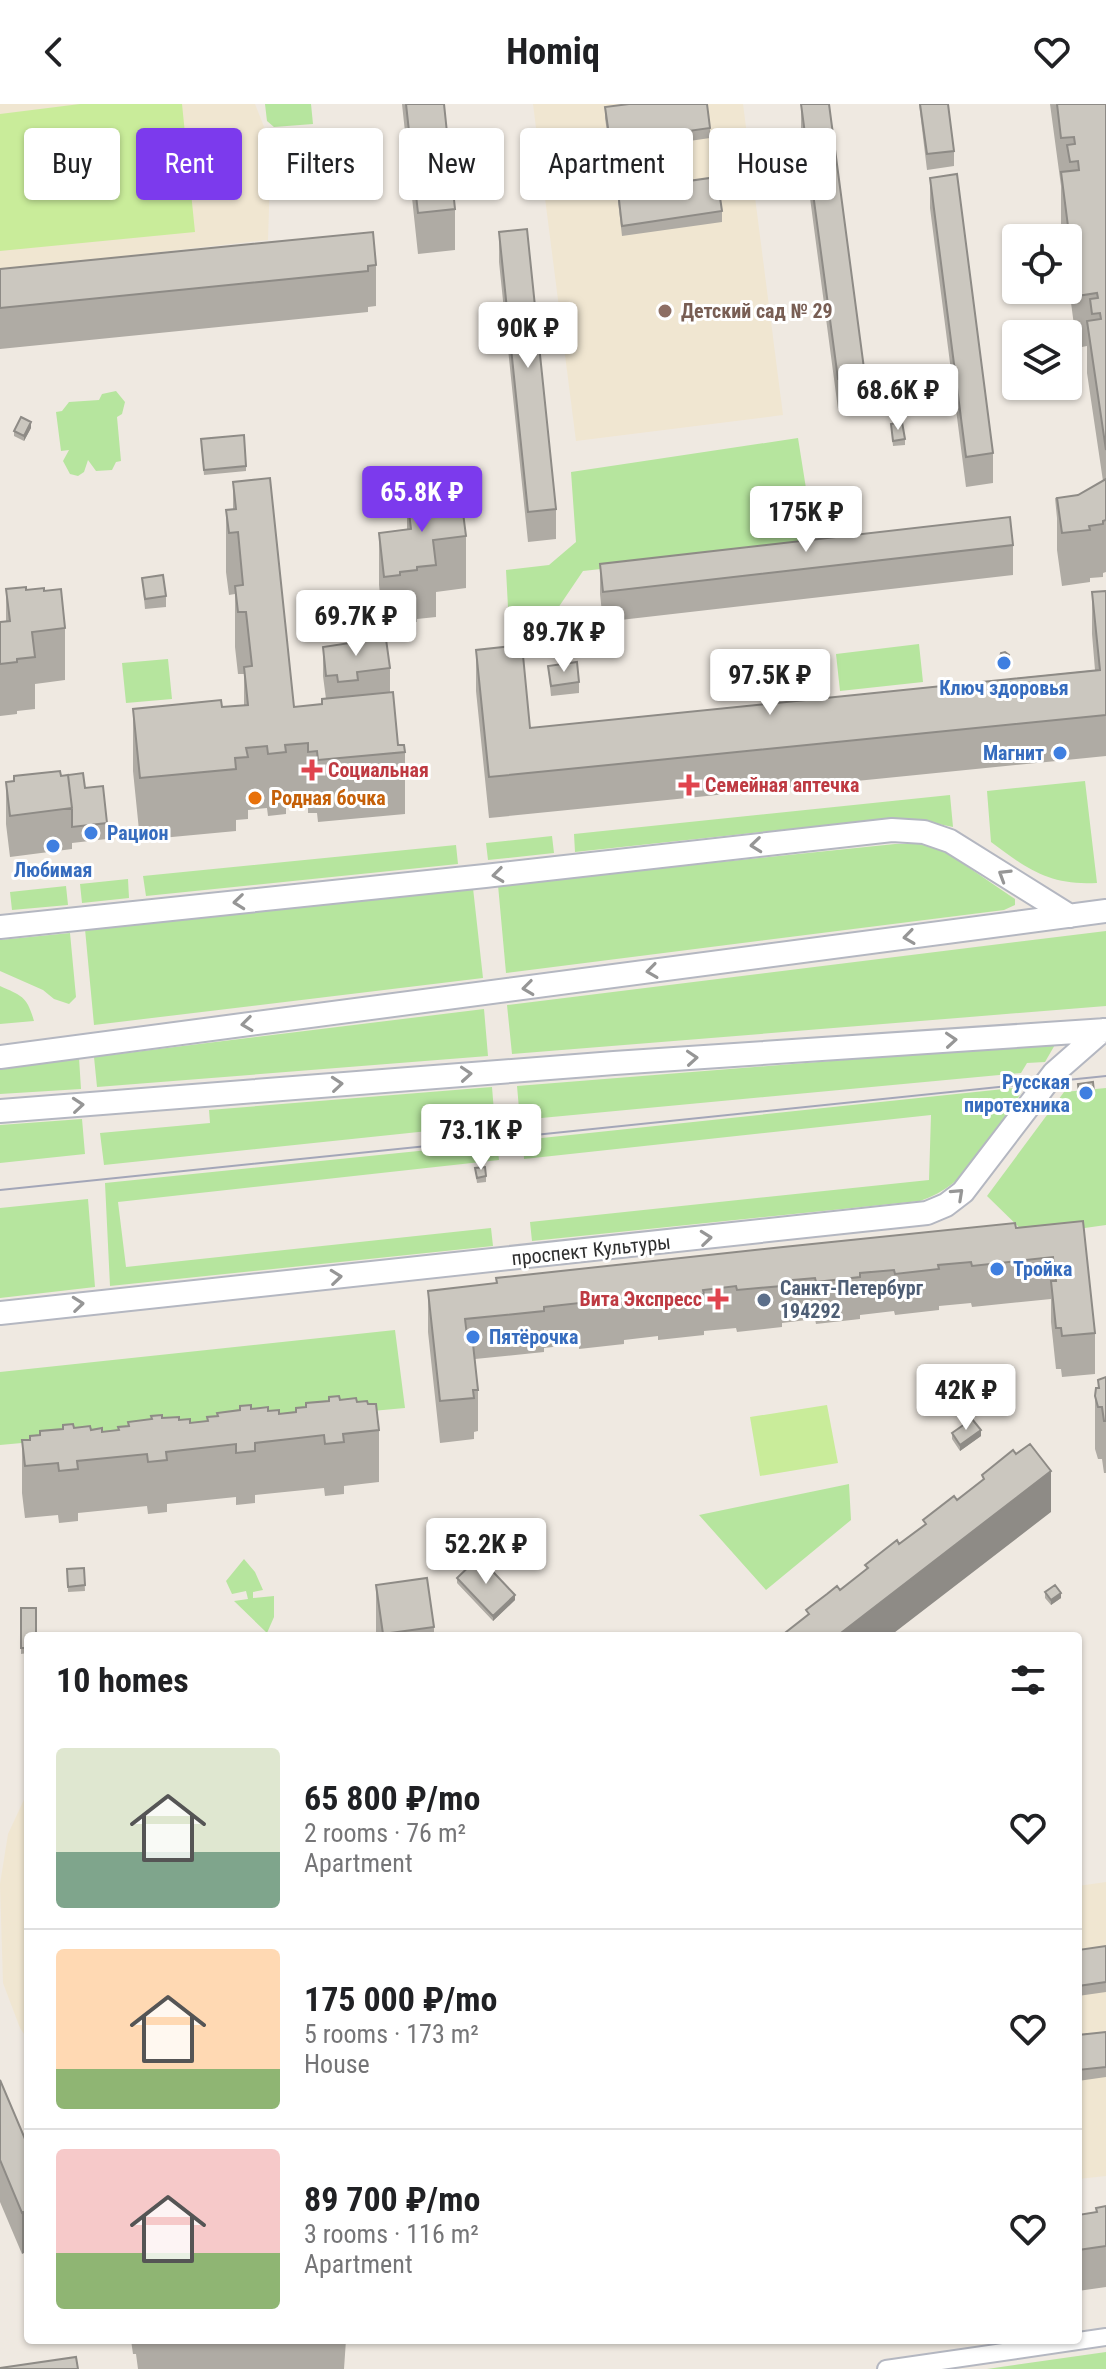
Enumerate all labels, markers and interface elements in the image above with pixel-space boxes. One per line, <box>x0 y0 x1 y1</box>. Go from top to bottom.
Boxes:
icon: back <box>32 30 76 74</box>
icon: heart <box>1030 30 1074 74</box>
text: Homiq <box>506 31 600 73</box>
chip: Buy <box>24 128 120 200</box>
chip: Rent <box>136 128 242 200</box>
chip: Filters <box>258 128 383 200</box>
chip: New <box>399 128 504 200</box>
chip: Apartment <box>520 128 693 200</box>
chip: House <box>709 128 836 200</box>
map controls <box>1002 224 1082 400</box>
button: locate <box>1002 224 1082 304</box>
place label: Детский сад № 29 <box>681 299 833 323</box>
pin: 90K ₽ <box>472 302 584 370</box>
marker: Детский сад № 29 <box>656 302 674 320</box>
text: 90K ₽ <box>497 313 559 343</box>
button: layers <box>1002 320 1082 400</box>
pin: 68.6K ₽ <box>824 364 972 432</box>
text: 68.6K ₽ <box>856 375 940 405</box>
pin: 65.8K ₽ <box>348 466 496 534</box>
text: 65.8K ₽ <box>380 477 464 507</box>
pin: 175K ₽ <box>741 486 871 554</box>
text: 175K ₽ <box>768 497 844 527</box>
pin: 69.7K ₽ <box>282 590 430 658</box>
text: 69.7K ₽ <box>314 601 398 631</box>
pin: 89.7K ₽ <box>490 606 638 674</box>
text: 89.7K ₽ <box>522 617 606 647</box>
pin: 97.5K ₽ <box>696 649 844 717</box>
marker: Ключ здоровья <box>995 654 1013 672</box>
text: 97.5K ₽ <box>728 660 812 690</box>
place label: Ключ здоровья <box>939 676 1069 700</box>
place label: Магнит <box>983 741 1044 765</box>
marker: Магнит <box>1051 744 1069 762</box>
place label: Социальная <box>328 758 429 782</box>
marker: Социальная <box>303 761 321 779</box>
place label: Семейная аптечка <box>705 773 859 797</box>
marker: Семейная аптечка <box>680 776 698 794</box>
place label: Родная бочка <box>271 786 386 810</box>
marker: Родная бочка <box>246 789 264 807</box>
place label: Рацион <box>107 821 168 845</box>
marker: Рацион <box>82 824 100 842</box>
marker: Любимая <box>44 837 62 855</box>
one-way arrow <box>749 837 762 854</box>
place label: Любимая <box>14 858 92 882</box>
one-way arrow <box>491 866 504 883</box>
one-way arrow <box>998 869 1013 884</box>
one-way arrow <box>232 894 245 911</box>
one-way arrow <box>903 928 916 945</box>
one-way arrow <box>645 962 659 979</box>
one-way arrow <box>521 979 534 996</box>
one-way arrow <box>241 1015 254 1032</box>
one-way arrow <box>945 1032 958 1049</box>
one-way arrow <box>686 1050 699 1067</box>
one-way arrow <box>459 1066 472 1083</box>
place label: Русская пиротехника <box>964 1070 1070 1117</box>
one-way arrow <box>331 1076 344 1093</box>
marker: Русская пиротехника <box>1077 1084 1095 1102</box>
one-way arrow <box>72 1097 85 1114</box>
pin: 73.1K ₽ <box>407 1104 555 1172</box>
text: 73.1K ₽ <box>439 1115 523 1145</box>
one-way arrow <box>949 1189 964 1203</box>
one-way arrow <box>700 1229 713 1246</box>
street label: проспект Культуры <box>510 1230 672 1270</box>
place label: Тройка <box>1013 1257 1072 1281</box>
marker: Тройка <box>988 1260 1006 1278</box>
one-way arrow <box>330 1268 343 1285</box>
place label: Санкт-Петербург 194292 <box>780 1276 924 1323</box>
place label: Вита Экспресс <box>580 1287 702 1311</box>
marker: Вита Экспресс <box>709 1290 727 1308</box>
marker: Санкт-Петербург 194292 <box>755 1291 773 1309</box>
one-way arrow <box>71 1296 84 1313</box>
place label: Пятёрочка <box>489 1325 578 1349</box>
marker: Пятёрочка <box>464 1328 482 1346</box>
pin: 42K ₽ <box>910 1364 1022 1432</box>
text: 42K ₽ <box>935 1375 997 1405</box>
pin: 52.2K ₽ <box>412 1518 560 1586</box>
text: 52.2K ₽ <box>444 1529 528 1559</box>
icon: filters <box>1006 1658 1050 1702</box>
text: 10 homes <box>56 1660 189 1700</box>
text: 65 800 ₽/mo <box>304 1778 480 1818</box>
icon: home <box>120 1780 216 1876</box>
icon: heart <box>1006 1806 1050 1850</box>
text: 2 rooms · 76 m² <box>304 1818 466 1848</box>
text: Apartment <box>304 1848 413 1878</box>
text: 175 000 ₽/mo <box>304 1979 497 2019</box>
icon: home <box>120 1981 216 2077</box>
icon: heart <box>1006 2007 1050 2051</box>
text: 5 rooms · 173 m² <box>304 2019 479 2049</box>
text: House <box>304 2049 370 2079</box>
text: 89 700 ₽/mo <box>304 2179 480 2219</box>
icon: home <box>120 2181 216 2277</box>
icon: heart <box>1006 2207 1050 2251</box>
text: 3 rooms · 116 m² <box>304 2219 479 2249</box>
text: Apartment <box>304 2249 413 2279</box>

